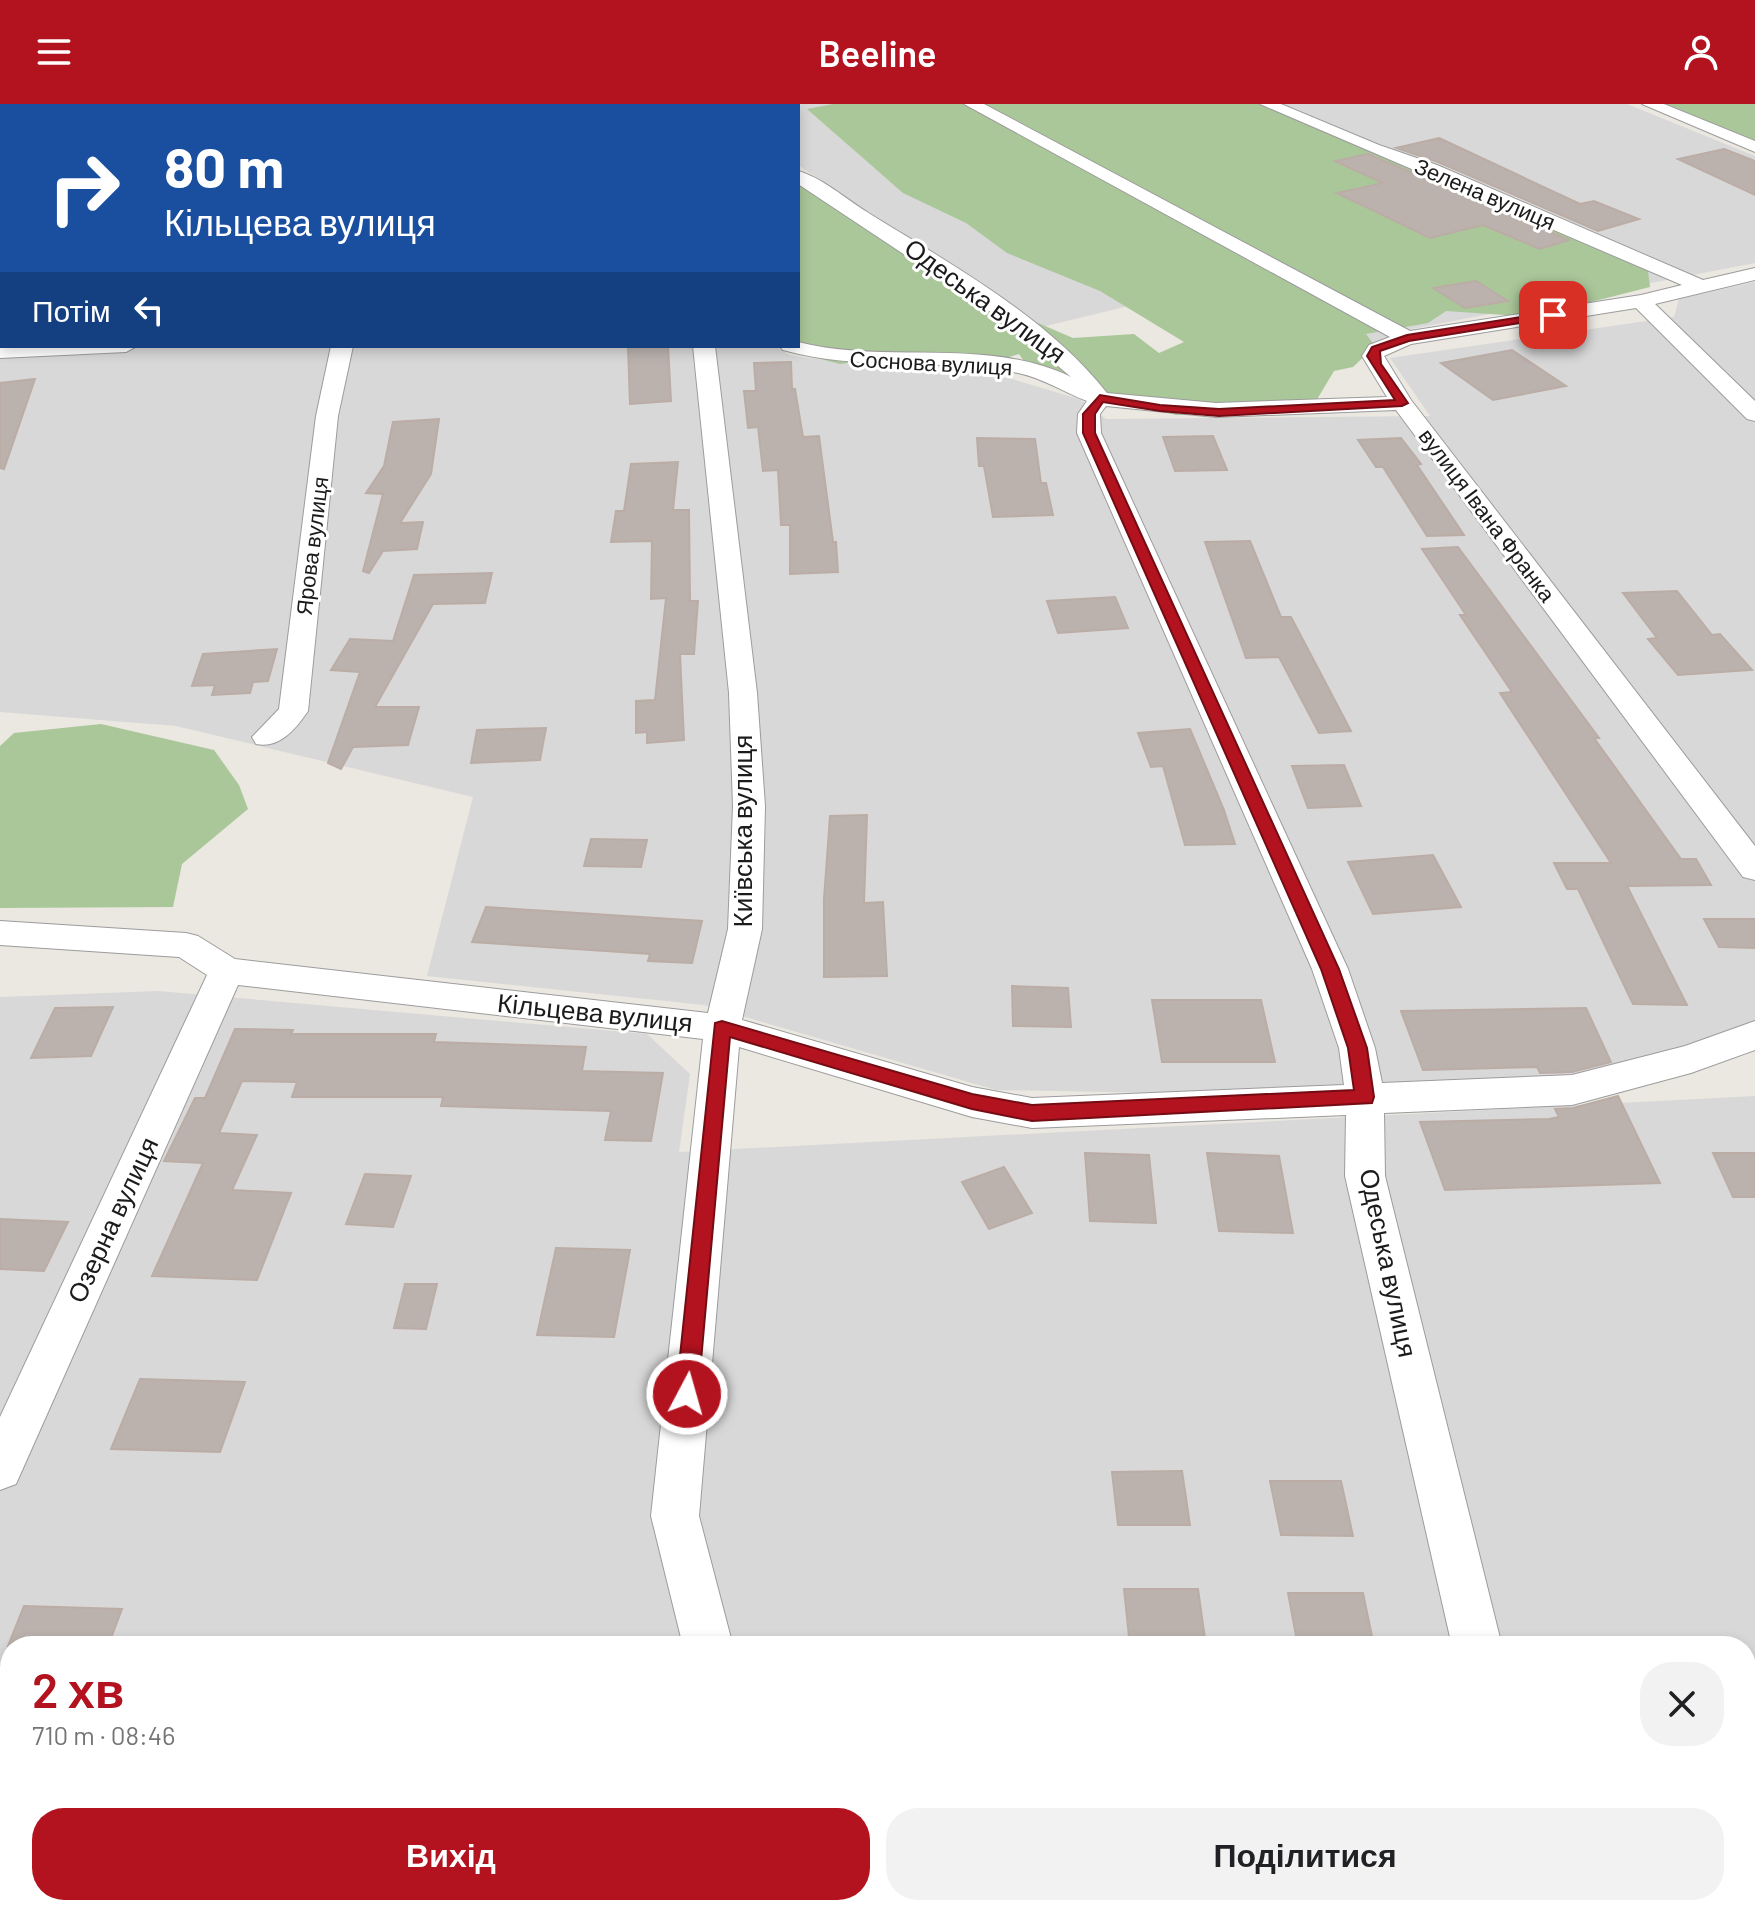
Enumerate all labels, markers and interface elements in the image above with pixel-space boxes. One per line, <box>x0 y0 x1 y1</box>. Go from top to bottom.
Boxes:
icon: menu <box>32 30 76 74</box>
icon: person <box>1679 30 1723 74</box>
text: Beeline <box>818 31 937 74</box>
text: 80 m <box>164 132 284 199</box>
icon: right <box>32 136 136 240</box>
street label: Зелена вулиця <box>1411 152 1560 235</box>
text: Кільцева вулиця <box>164 200 436 243</box>
street label: Одеська вулиця <box>899 231 1073 369</box>
pin <box>1519 281 1587 349</box>
icon: left <box>127 288 171 332</box>
text: Потім <box>32 292 111 328</box>
icon: arrive <box>1531 293 1575 337</box>
street label: Соснова вулиця <box>849 345 1013 380</box>
street label: вулиця Івана Франка <box>1413 423 1562 607</box>
street label: Ярова вулиця <box>290 475 333 617</box>
street label: Київська вулиця <box>726 735 757 927</box>
street label: Кільцева вулиця <box>496 986 694 1037</box>
street label: Озерна вулиця <box>60 1132 164 1307</box>
street label: Одеська вулиця <box>1354 1166 1425 1360</box>
position arrow <box>645 1352 729 1436</box>
text: 2 хв <box>32 1660 124 1718</box>
button: close <box>1640 1662 1724 1746</box>
text: 710 m · 08:46 <box>32 1719 176 1750</box>
button: Вихід <box>32 1808 870 1900</box>
button: Поділитися <box>886 1808 1724 1900</box>

